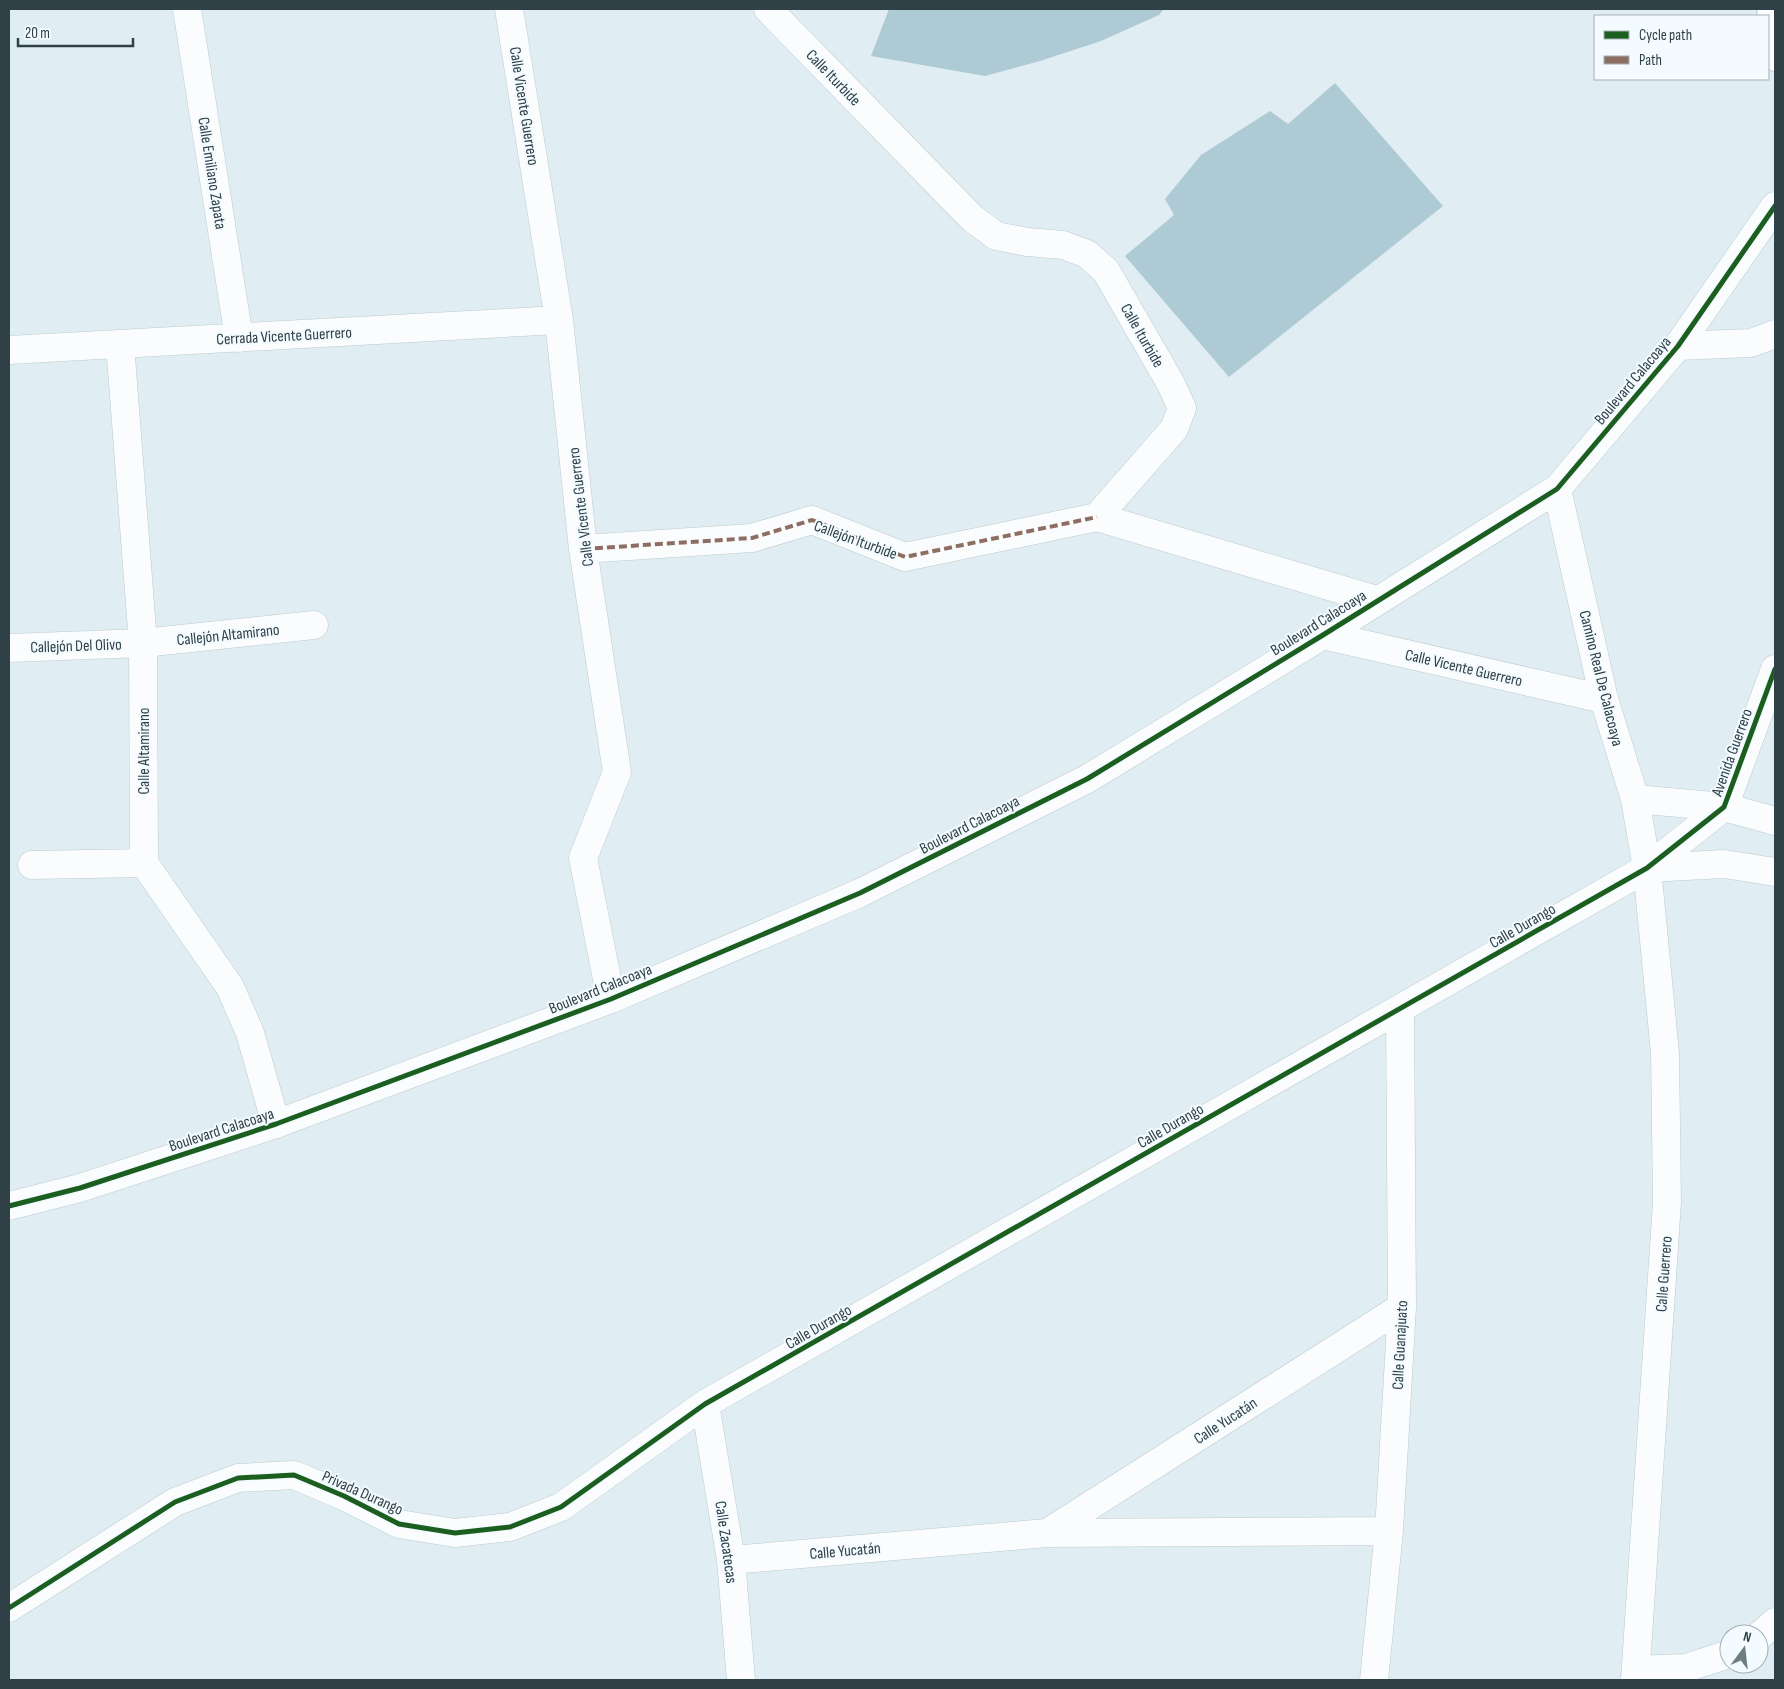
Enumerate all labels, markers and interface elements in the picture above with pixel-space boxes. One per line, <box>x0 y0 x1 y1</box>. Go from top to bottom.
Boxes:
scale bar <box>18 15 132 47</box>
legend <box>1594 15 1769 80</box>
text: 20 m <box>25 24 50 43</box>
text: Cycle path <box>1639 26 1692 45</box>
street label: Calle Vicente Guerrero <box>505 46 542 167</box>
street label: Calle Iturbide <box>802 46 864 110</box>
text: Path <box>1639 51 1662 70</box>
street label: Calle Emiliano Zapata <box>193 116 230 231</box>
street label: Calle Iturbide <box>1116 300 1168 371</box>
street label: Cerrada Vicente Guerrero <box>216 323 352 350</box>
street label: Boulevard Calacoaya <box>1591 333 1676 429</box>
street label: Calle Vicente Guerrero <box>565 446 598 567</box>
street label: Callejón Iturbide <box>811 517 900 564</box>
street label: Boulevard Calacoaya <box>1267 586 1370 660</box>
street label: Camino Real De Calacoaya <box>1575 609 1627 748</box>
street label: Callejón Altamirano <box>176 621 280 650</box>
street label: Callejón Del Olivo <box>30 635 122 658</box>
street label: Calle Vicente Guerrero <box>1403 646 1524 691</box>
street label: Avenida Guerrero <box>1707 706 1757 800</box>
street label: Calle Altamirano <box>135 708 154 794</box>
street label: Boulevard Calacoaya <box>917 792 1023 859</box>
street label: Calle Durango <box>1486 900 1559 953</box>
street label: Boulevard Calacoaya <box>546 960 655 1019</box>
street label: Calle Durango <box>1134 1100 1207 1153</box>
street label: Boulevard Calacoaya <box>167 1105 276 1156</box>
street label: Calle Guerrero <box>1652 1236 1677 1313</box>
street label: Calle Guanajuato <box>1389 1300 1412 1390</box>
street label: Calle Durango <box>782 1301 855 1354</box>
street label: Calle Yucatán <box>1191 1394 1261 1449</box>
street label: Privada Durango <box>319 1467 406 1520</box>
street label: Calle Zacatecas <box>710 1500 741 1585</box>
street label: Calle Yucatán <box>809 1539 882 1564</box>
north arrow <box>1719 1624 1769 1674</box>
text: N <box>1741 1628 1753 1646</box>

